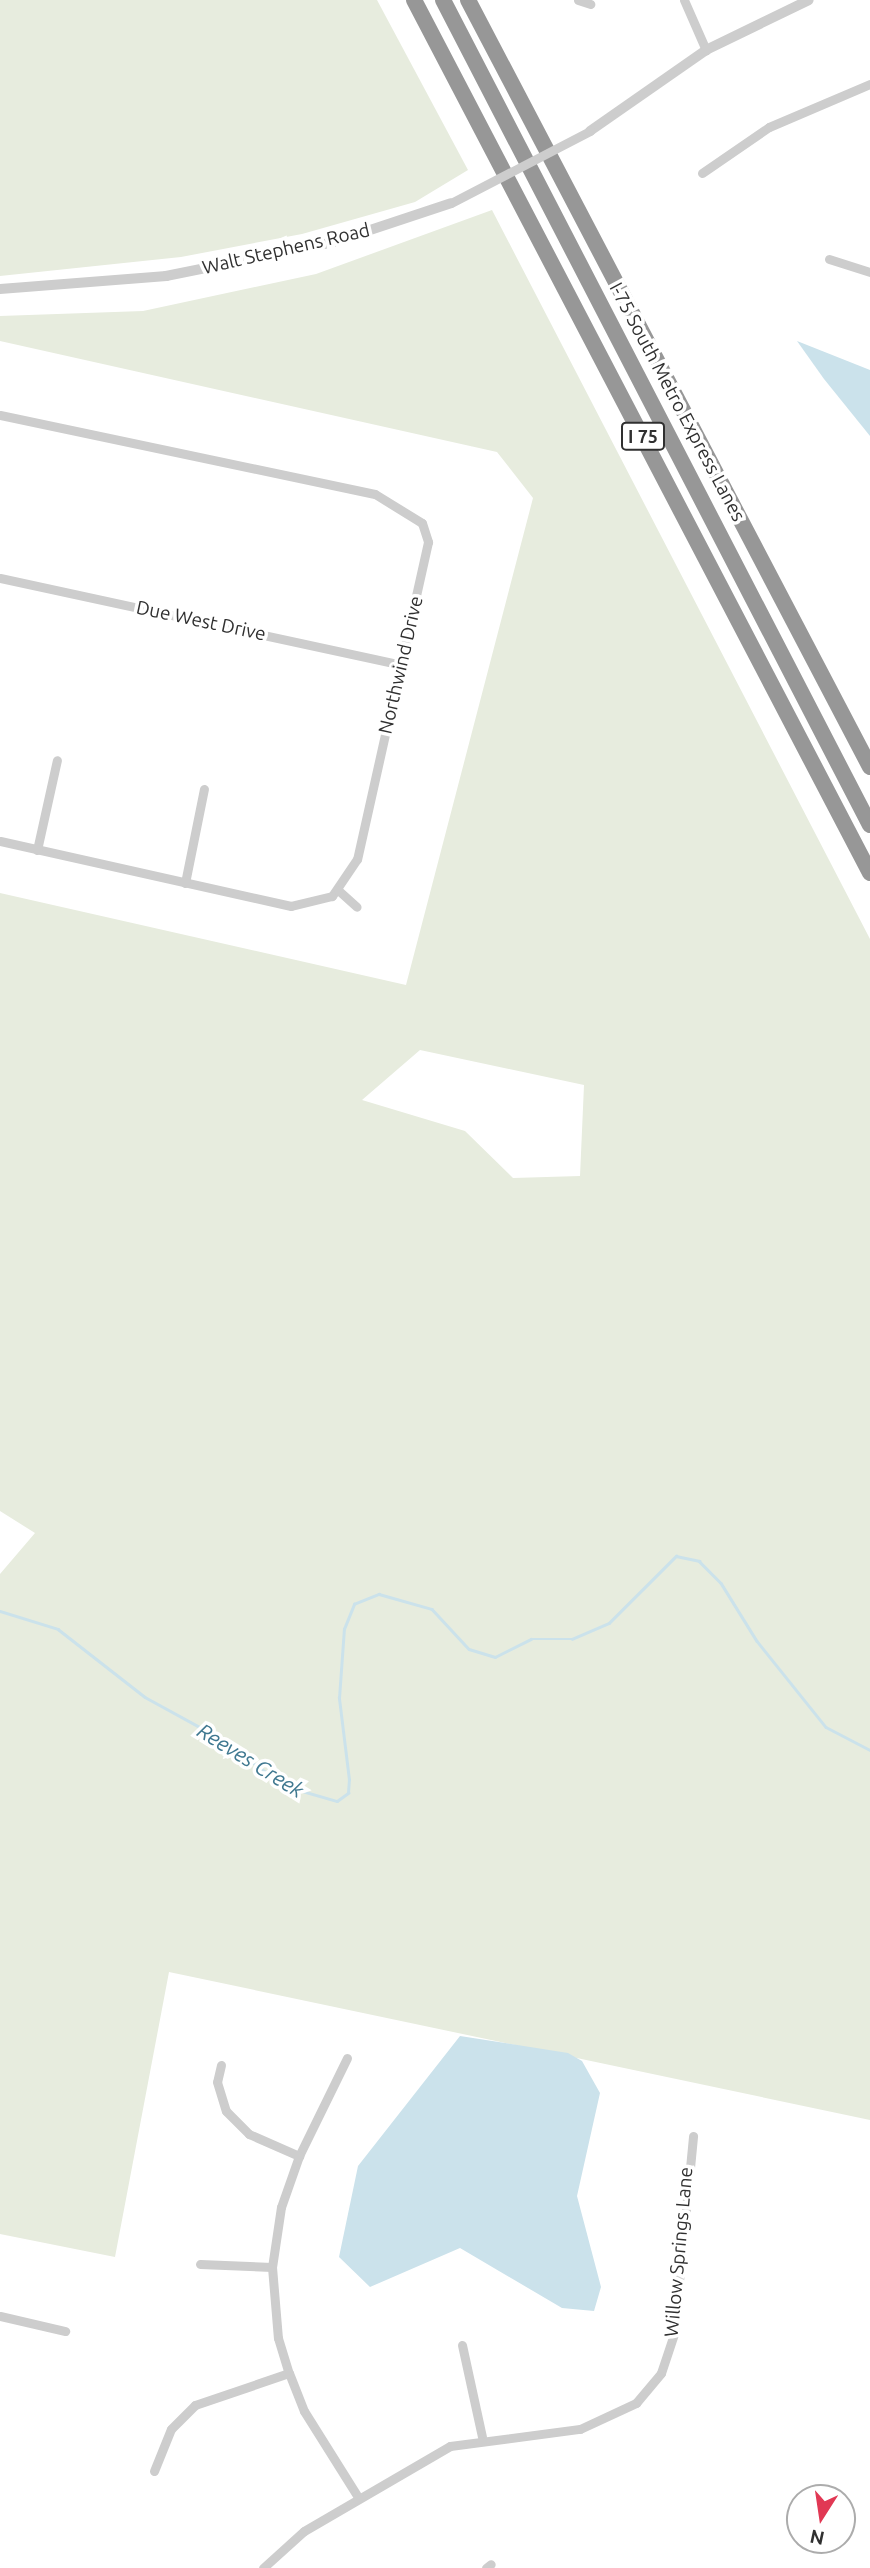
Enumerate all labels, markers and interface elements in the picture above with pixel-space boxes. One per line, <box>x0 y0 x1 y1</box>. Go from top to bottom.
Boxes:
street label: Walt Stephens Road <box>200 219 372 279</box>
street label: I-75 South Metro Express Lanes <box>604 279 750 525</box>
road number: I 75 <box>620 422 666 450</box>
street label: Northwind Drive <box>374 594 428 736</box>
street label: Due West Drive <box>134 596 268 646</box>
water label: Reeves Creek <box>193 1717 309 1803</box>
street label: Willow Springs Lane <box>660 2166 698 2338</box>
north arrow <box>786 2484 856 2554</box>
text: N <box>808 2525 826 2550</box>

